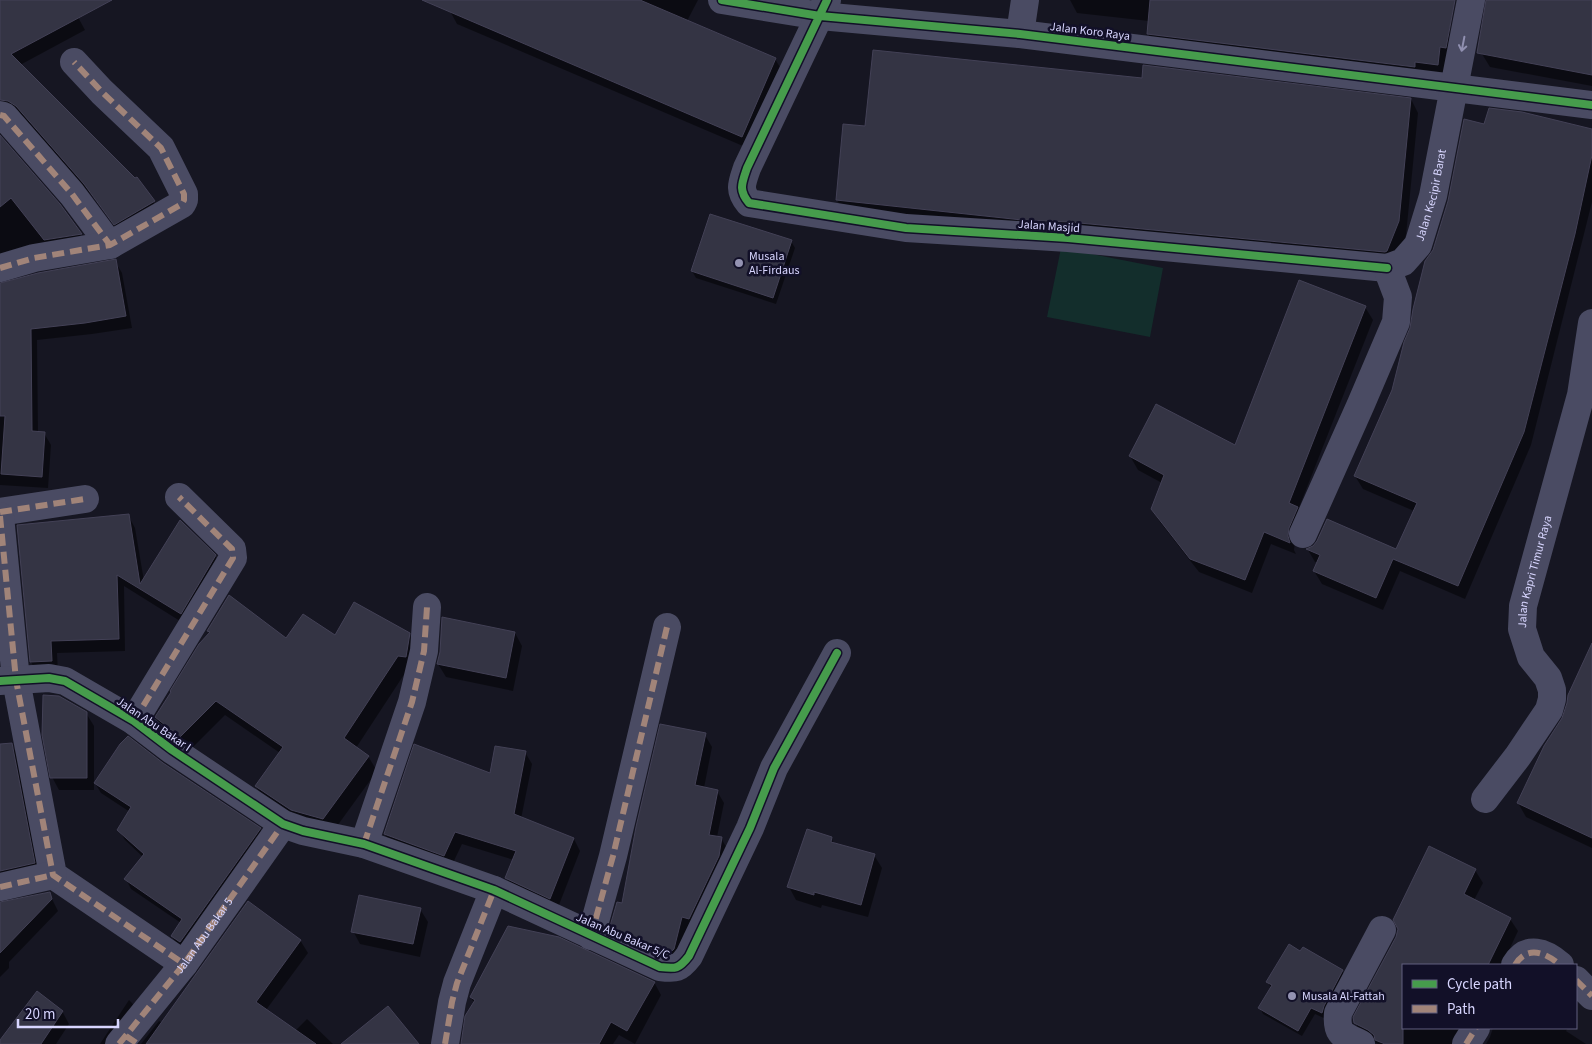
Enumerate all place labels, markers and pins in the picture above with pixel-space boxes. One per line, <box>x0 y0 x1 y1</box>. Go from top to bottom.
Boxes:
place label: Musala Al-Firdaus <box>749 248 800 279</box>
marker: Musala Al-Firdaus <box>733 257 745 269</box>
place label: Musala Al-Fattah <box>1302 988 1385 1005</box>
marker: Musala Al-Fattah <box>1286 990 1298 1002</box>

